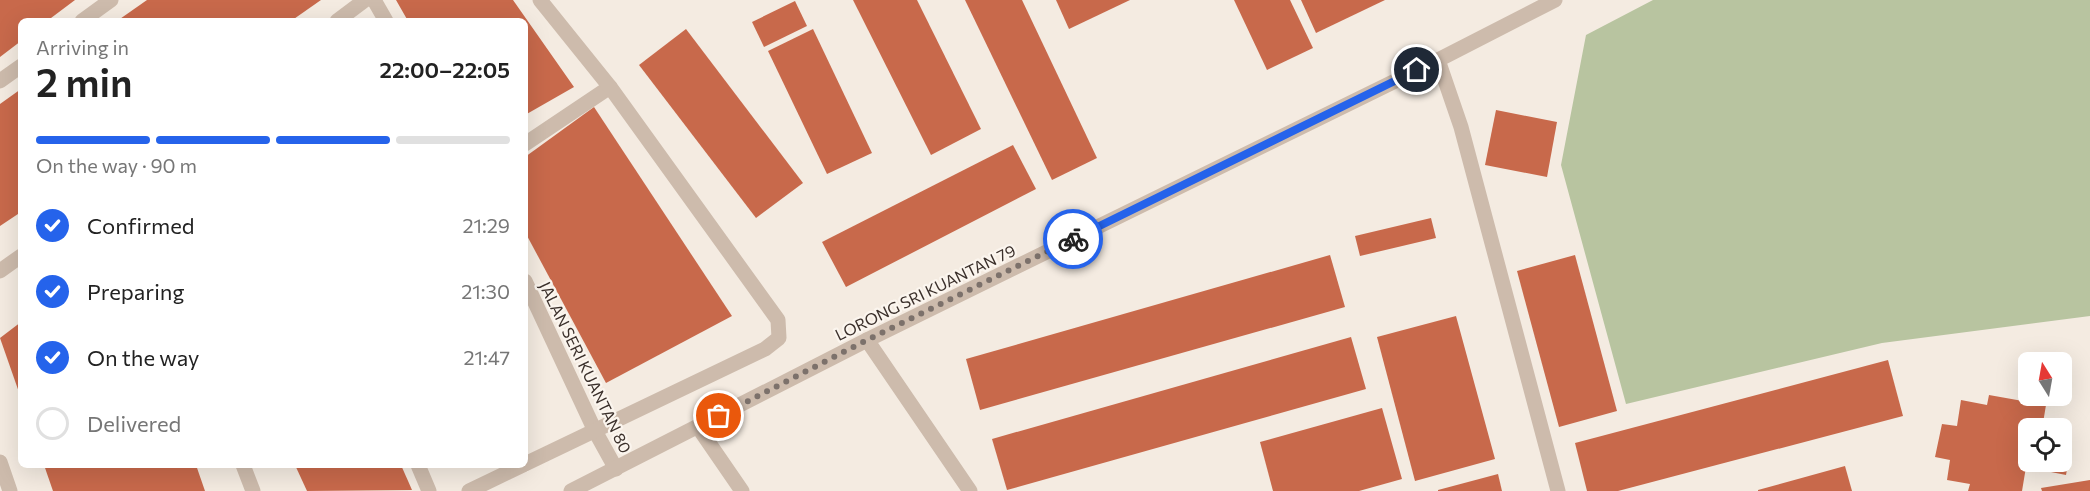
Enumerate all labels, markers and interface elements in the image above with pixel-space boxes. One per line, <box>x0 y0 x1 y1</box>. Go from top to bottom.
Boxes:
text: Arriving in <box>36 35 129 59</box>
pin <box>1391 44 1442 95</box>
icon: home <box>1400 53 1433 86</box>
text: 22:00–22:05 <box>379 56 510 83</box>
text: 2 min <box>36 57 133 105</box>
text: On the way · 90 m <box>36 153 197 177</box>
icon: check <box>36 209 69 242</box>
courier <box>1043 209 1103 269</box>
text: Confirmed <box>87 212 194 239</box>
text: 21:29 <box>462 213 510 237</box>
icon: bike <box>1057 223 1090 256</box>
street label: LORONG SRI KUANTAN 79 <box>832 240 1018 344</box>
icon: check <box>36 275 69 308</box>
text: Preparing <box>87 278 184 305</box>
street label: JALAN SERI KUANTAN 80 <box>536 278 636 456</box>
text: 21:30 <box>461 279 510 303</box>
icon: check <box>36 341 69 374</box>
text: On the way <box>87 344 199 371</box>
text: 21:47 <box>463 345 510 369</box>
north arrow <box>2018 352 2072 406</box>
map controls <box>2018 352 2072 472</box>
pin <box>693 390 744 441</box>
icon: bag <box>702 399 735 432</box>
text: Delivered <box>87 410 181 437</box>
button: locate <box>2018 418 2072 472</box>

